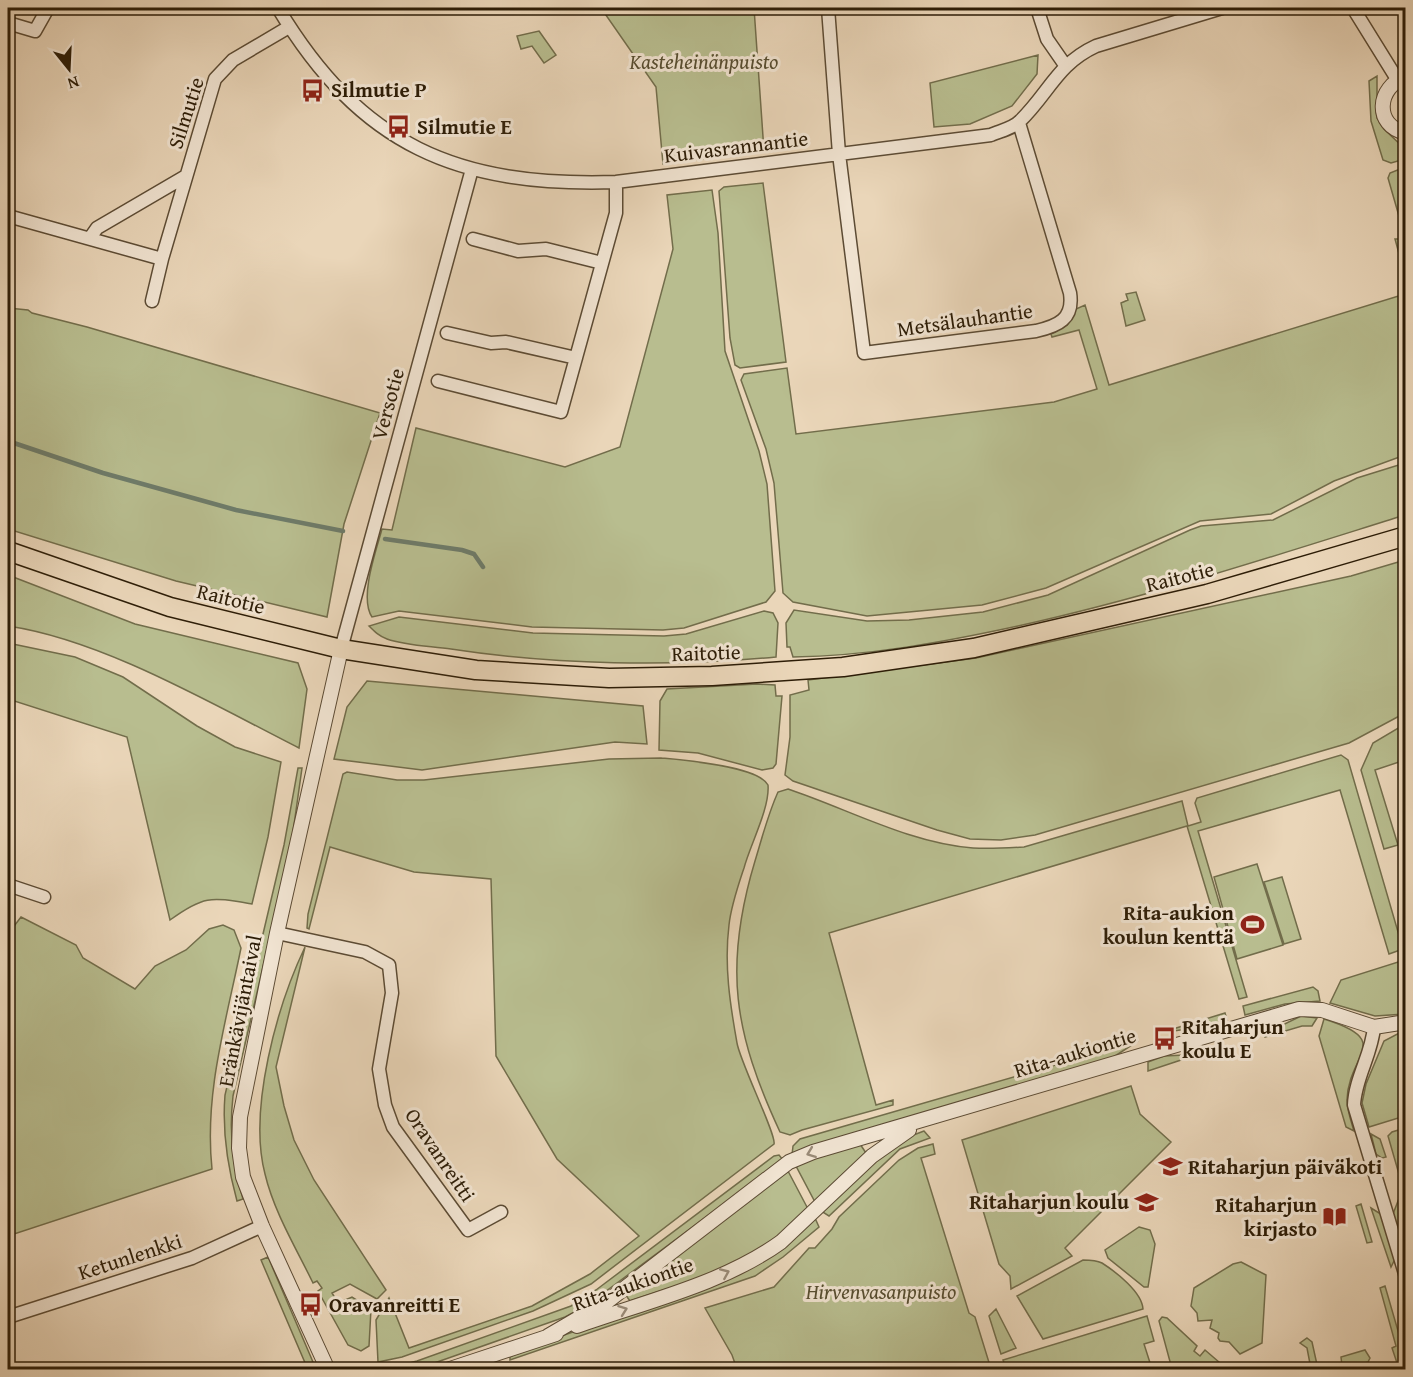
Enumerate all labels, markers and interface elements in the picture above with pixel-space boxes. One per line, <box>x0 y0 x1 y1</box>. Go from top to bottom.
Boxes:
north arrow <box>39 39 99 99</box>
park label: Kasteheinänpuisto <box>629 46 778 77</box>
text: N <box>65 70 82 96</box>
street label: Silmutie <box>159 73 212 153</box>
place label: Silmutie P <box>331 74 427 105</box>
bus stop icon: Silmutie P <box>300 77 326 103</box>
place label: Silmutie E <box>417 111 512 142</box>
bus stop icon: Silmutie E <box>386 114 412 140</box>
street label: Kuivasrannantie <box>662 122 810 171</box>
street label: Metsälauhantie <box>895 295 1035 344</box>
street label: Versotie <box>363 364 412 443</box>
street label: Raitotie <box>1143 553 1217 600</box>
street label: Raitotie <box>194 575 269 622</box>
street label: Raitotie <box>671 636 741 669</box>
place label: Rita-aukion koulun kenttä <box>1103 897 1235 952</box>
sports icon: Rita-aukion koulun kenttä <box>1239 912 1265 938</box>
street label: Eränkävijäntaival <box>210 932 269 1090</box>
place label: Ritaharjun koulu E <box>1182 1011 1284 1066</box>
street label: Rita-aukiontie <box>1010 1019 1140 1086</box>
bus stop icon: Ritaharjun koulu E <box>1151 1026 1177 1052</box>
street label: Oravanreitti <box>398 1102 483 1208</box>
one-way arrow <box>807 1146 817 1159</box>
place label: Ritaharjun päiväkoti <box>1188 1151 1383 1182</box>
school or university icon: Ritaharjun päiväkoti <box>1157 1154 1183 1180</box>
place label: Ritaharjun koulu <box>969 1186 1129 1217</box>
school or university icon: Ritaharjun koulu <box>1134 1189 1160 1215</box>
place label: Ritaharjun kirjasto <box>1215 1189 1318 1244</box>
library icon: Ritaharjun kirjasto <box>1322 1204 1348 1230</box>
street label: Ketunlenkki <box>74 1225 186 1288</box>
street label: Rita-aukiontie <box>568 1248 698 1319</box>
one-way arrow <box>718 1268 729 1280</box>
park label: Hirvenvasanpuisto <box>805 1276 956 1307</box>
place label: Oravanreitti E <box>329 1289 460 1320</box>
bus stop icon: Oravanreitti E <box>298 1292 324 1318</box>
one-way arrow <box>617 1304 628 1317</box>

